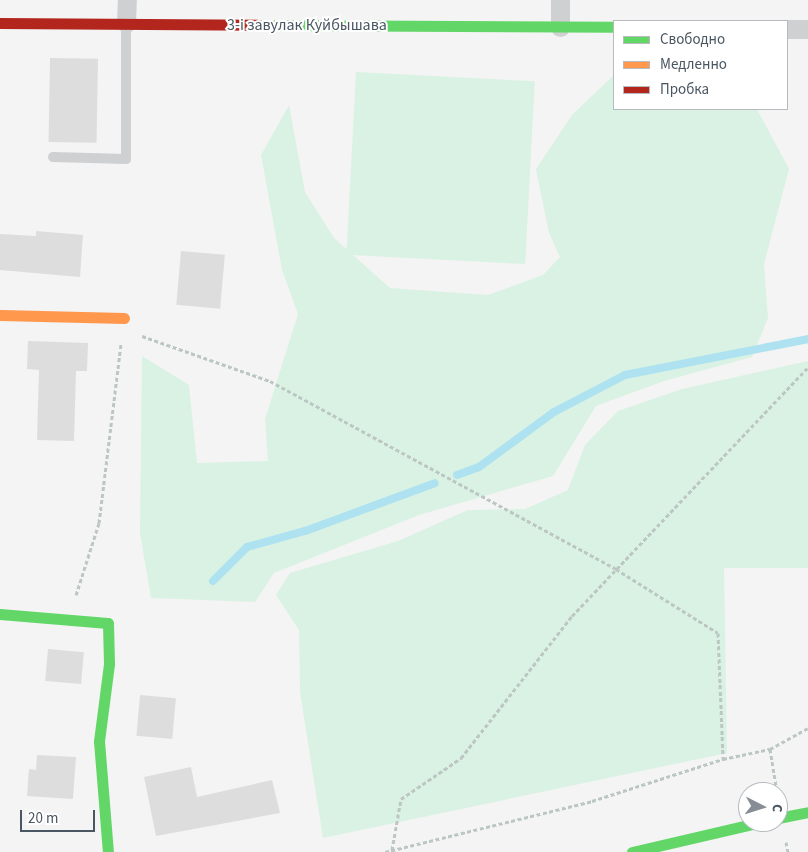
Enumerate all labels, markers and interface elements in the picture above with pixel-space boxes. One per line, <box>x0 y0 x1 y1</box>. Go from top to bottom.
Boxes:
street label: 3-і завулак Куйбышава <box>227 15 387 35</box>
legend <box>613 20 788 110</box>
text: Свободно <box>660 29 725 50</box>
text: Медленно <box>660 54 727 75</box>
text: Пробка <box>660 79 709 100</box>
north arrow <box>738 782 788 832</box>
scale bar <box>22 800 98 832</box>
text: С <box>767 803 787 813</box>
text: 20 m <box>28 808 58 829</box>

